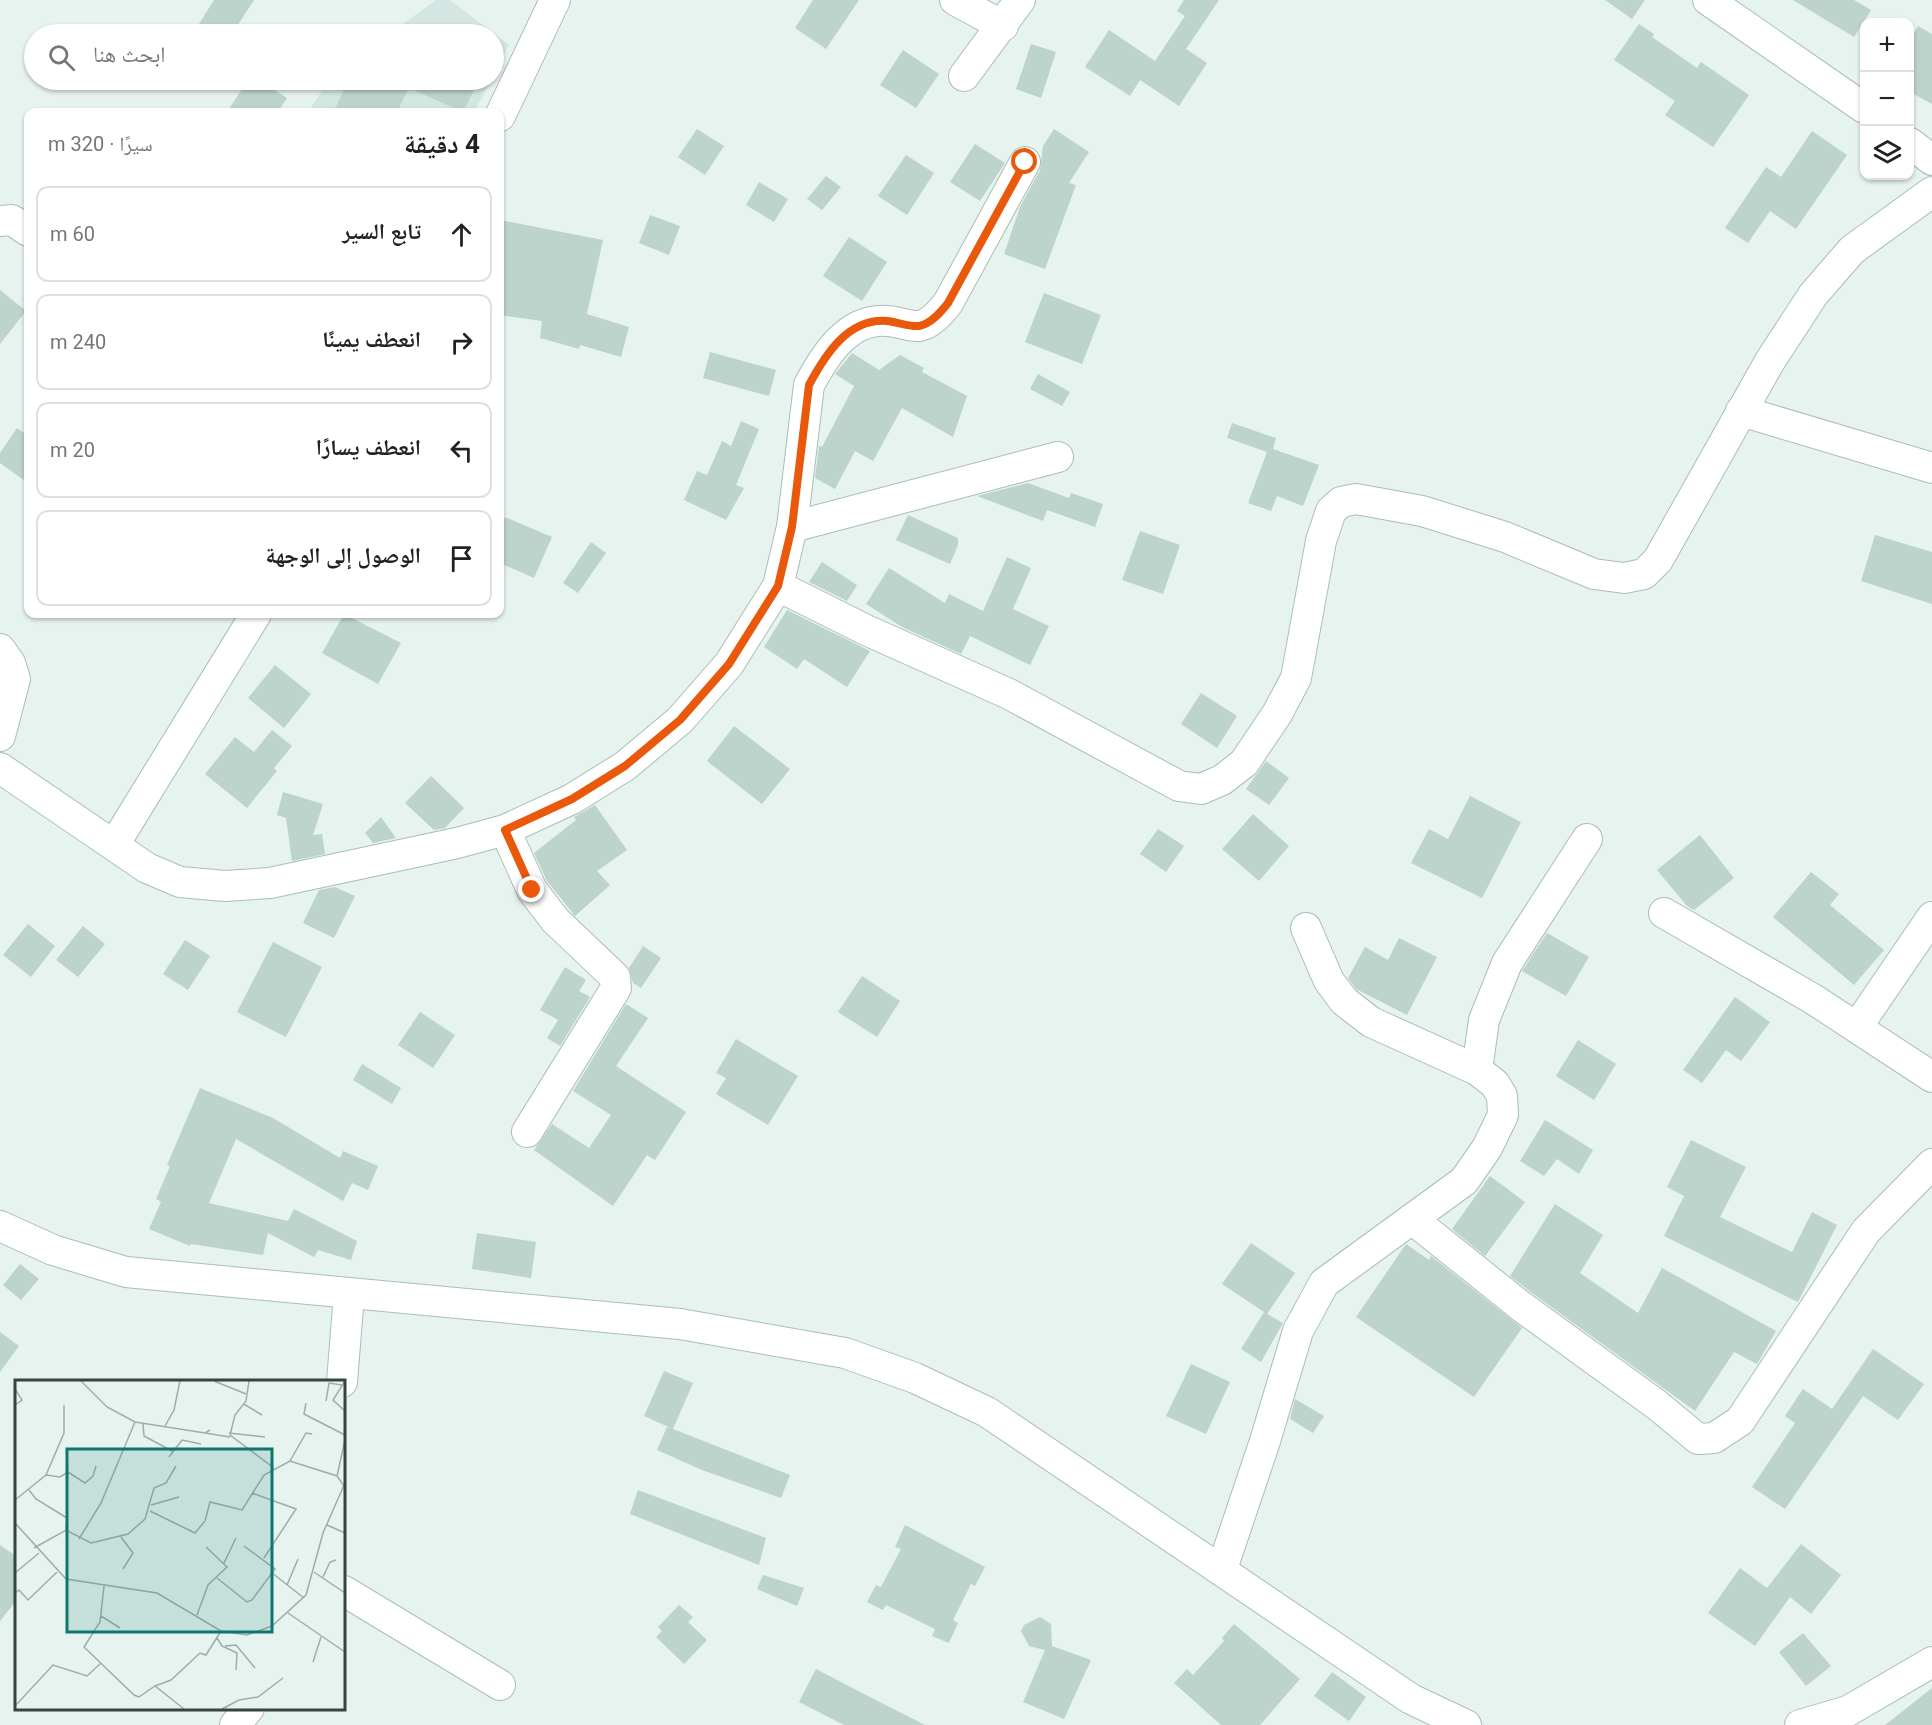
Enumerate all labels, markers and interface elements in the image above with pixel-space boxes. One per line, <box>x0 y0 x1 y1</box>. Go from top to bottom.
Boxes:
map controls <box>1860 18 1914 180</box>
button: + <box>1860 18 1914 72</box>
search box <box>24 24 504 90</box>
icon: search <box>45 41 78 74</box>
text: ابحث هنا <box>93 42 166 67</box>
button: − <box>1860 72 1914 126</box>
button: layers <box>1860 126 1914 180</box>
text: 4 دقيقة <box>404 129 480 159</box>
text: سيرًا · 320 m <box>48 132 153 156</box>
route start <box>1011 148 1037 174</box>
icon: ahead <box>445 218 478 251</box>
text: تابع السير <box>342 219 421 244</box>
text: 60 m <box>50 222 95 246</box>
icon: right <box>445 326 478 359</box>
text: انعطف يمينًا <box>322 327 421 352</box>
text: 240 m <box>50 330 106 354</box>
icon: left <box>445 434 478 467</box>
text: انعطف يسارًا <box>316 435 421 460</box>
text: 20 m <box>50 438 95 462</box>
icon: arrive <box>445 542 478 575</box>
text: الوصول إلى الوجهة <box>265 543 421 568</box>
route end <box>518 876 544 902</box>
inset map <box>15 1380 345 1710</box>

